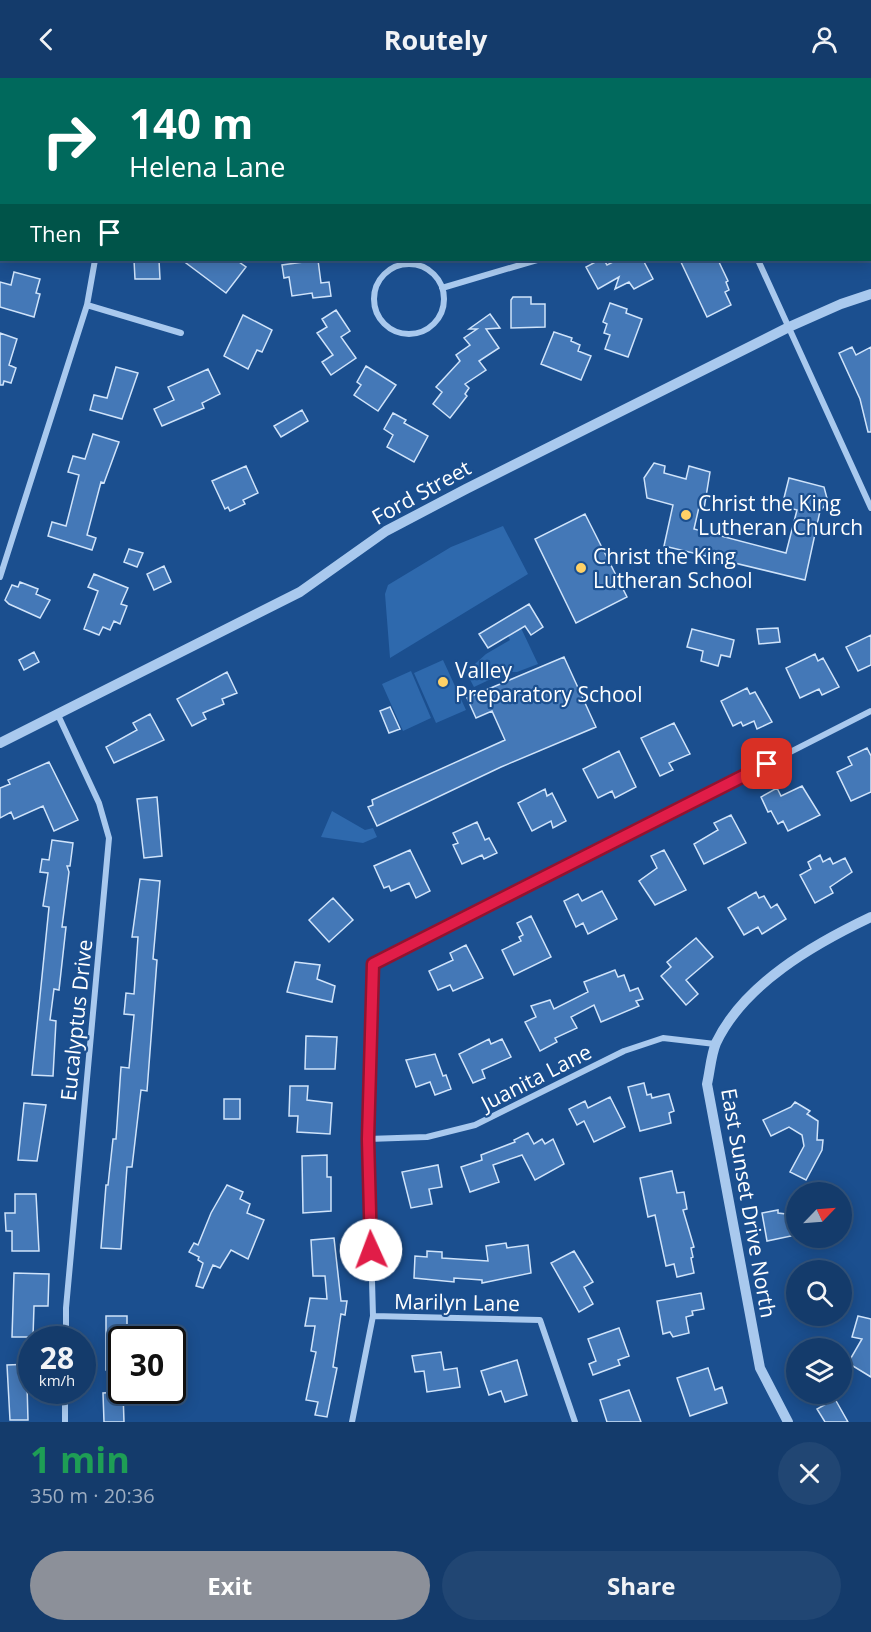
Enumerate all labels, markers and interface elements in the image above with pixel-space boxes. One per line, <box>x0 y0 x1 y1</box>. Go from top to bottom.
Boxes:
text: Routely <box>384 21 487 58</box>
icon: back <box>30 23 63 56</box>
icon: person <box>808 23 841 56</box>
text: 140 m <box>129 94 253 151</box>
icon: right <box>30 102 108 180</box>
text: Helena Lane <box>129 148 285 185</box>
icon: arrive <box>93 216 126 249</box>
text: Then <box>30 218 81 248</box>
street label: Ford Street <box>367 453 475 531</box>
place label: Christ the King Lutheran Church <box>698 489 863 541</box>
marker: Christ the King Lutheran Church <box>679 508 693 522</box>
place label: Christ the King Lutheran School <box>593 542 753 594</box>
marker: Christ the King Lutheran School <box>574 561 588 575</box>
place label: Valley Preparatory School <box>455 656 642 708</box>
marker: Valley Preparatory School <box>436 675 450 689</box>
pin <box>741 738 792 789</box>
icon: arrive <box>750 747 783 780</box>
street label: Eucalyptus Drive <box>54 938 98 1102</box>
street label: Juanita Lane <box>474 1037 596 1118</box>
street label: East Sunset Drive North <box>715 1086 783 1320</box>
north arrow <box>786 1182 852 1248</box>
map controls <box>786 1182 852 1404</box>
position arrow <box>339 1218 403 1282</box>
button: search <box>786 1260 852 1326</box>
street label: Marilyn Lane <box>394 1287 520 1317</box>
speed limit sign: 30 <box>108 1326 186 1404</box>
text: 28 <box>40 1337 74 1378</box>
button: layers <box>786 1338 852 1404</box>
text: km/h <box>39 1370 75 1390</box>
text: 1 min <box>30 1435 130 1484</box>
button: close <box>778 1442 841 1505</box>
text: 350 m · 20:36 <box>30 1482 155 1509</box>
button: Exit <box>30 1551 430 1620</box>
button: Share <box>442 1551 841 1620</box>

